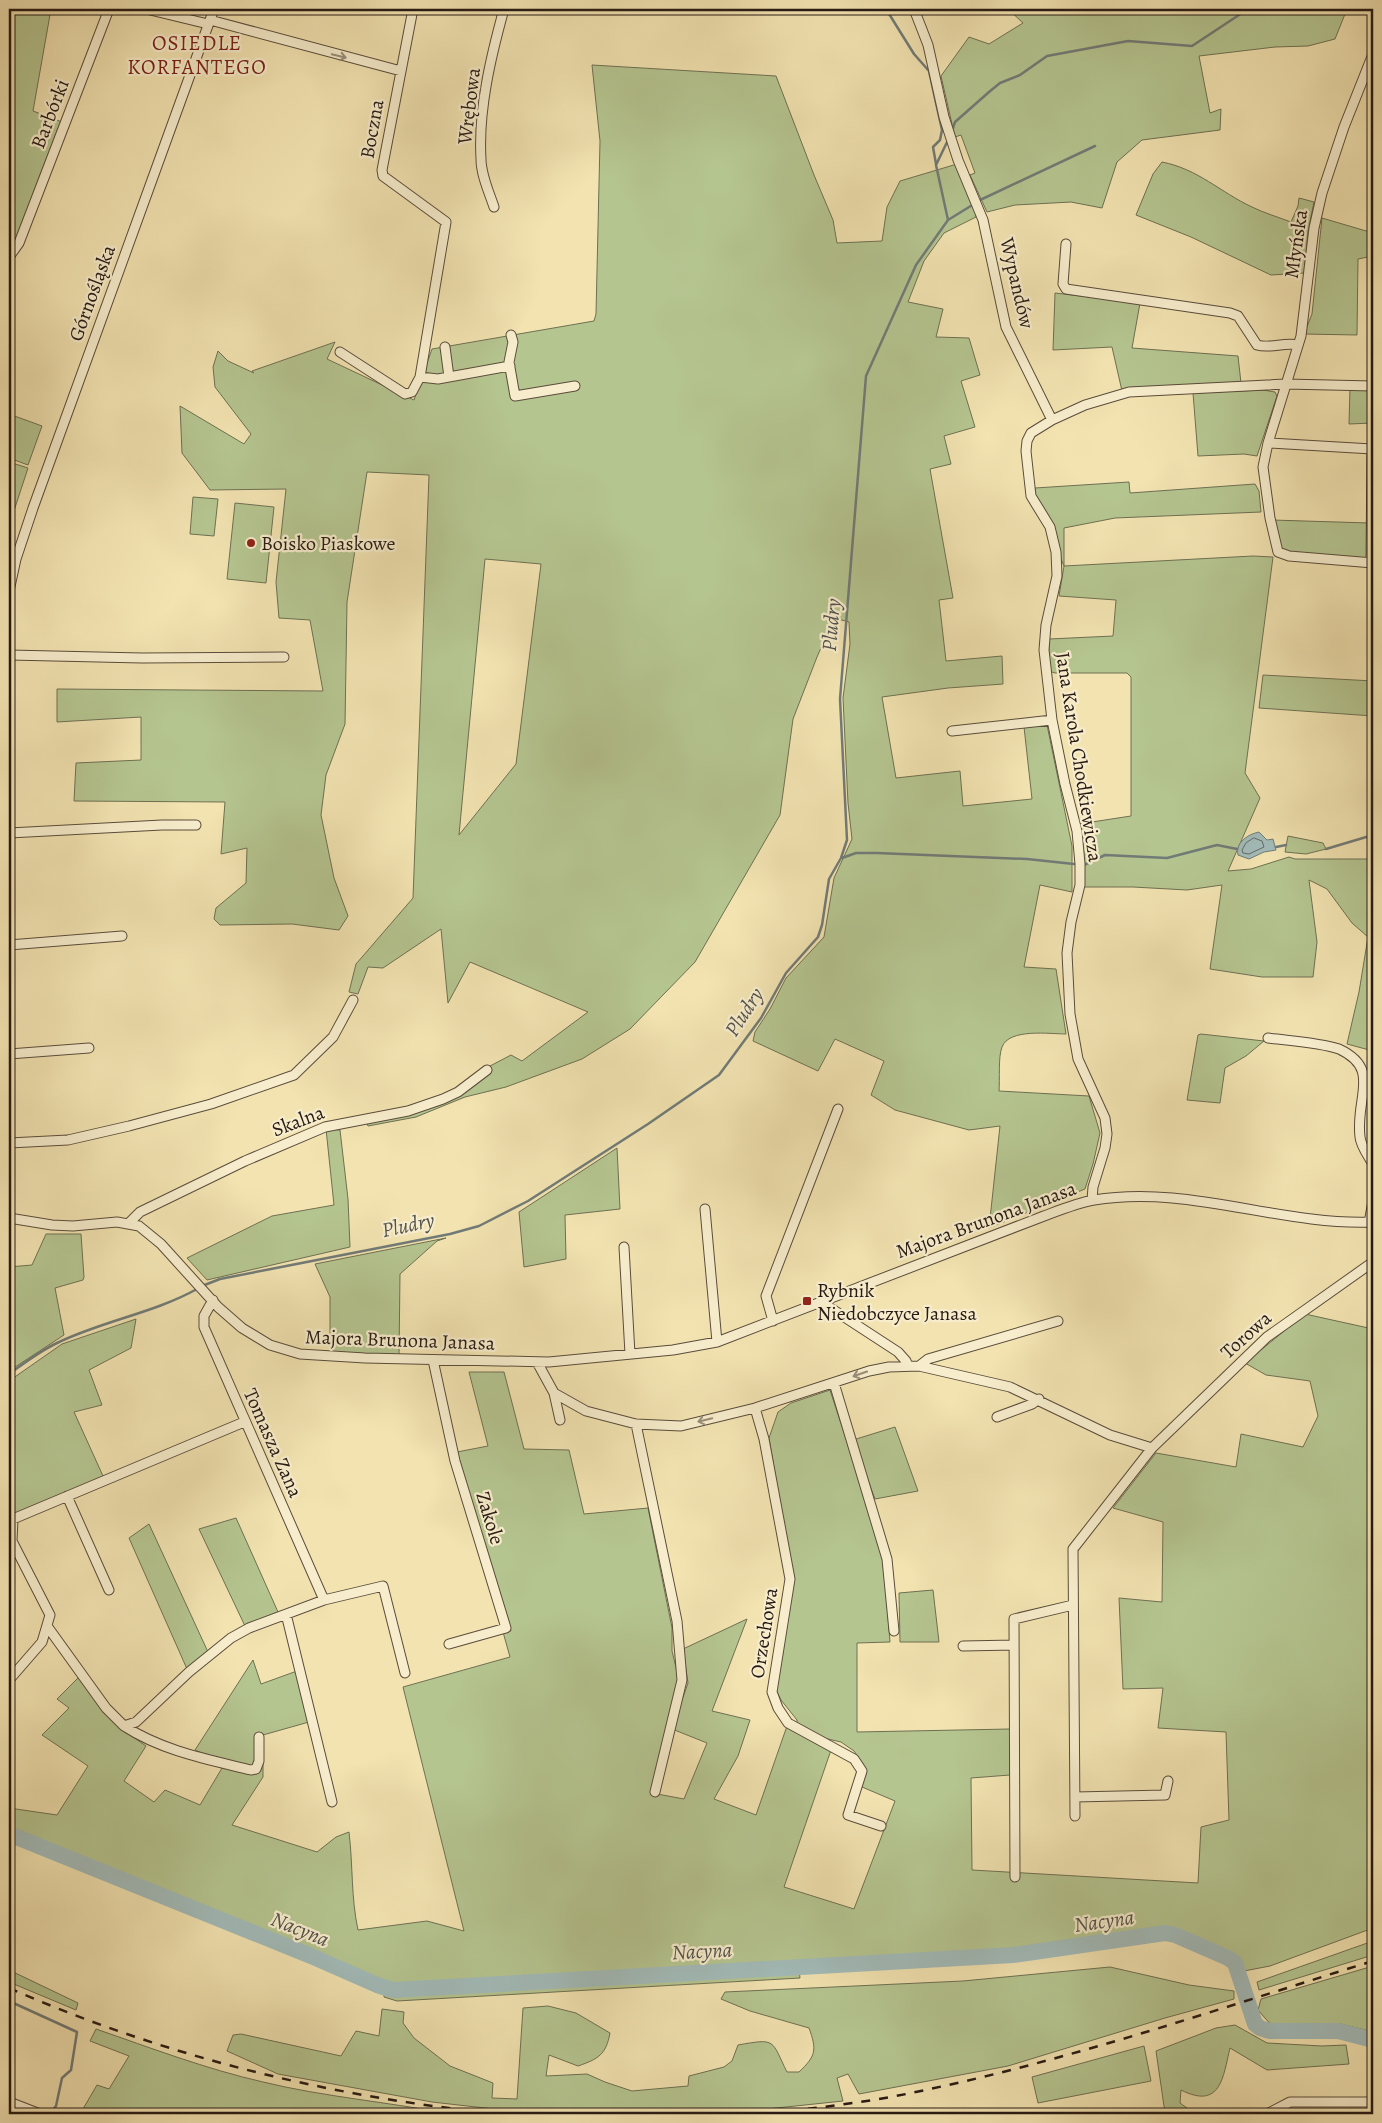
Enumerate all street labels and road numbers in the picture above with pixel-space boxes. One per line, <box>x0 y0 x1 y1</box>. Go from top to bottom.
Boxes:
street label: Wrębowa <box>451 65 487 147</box>
street label: Barbórki <box>24 75 76 153</box>
street label: Boczna <box>354 97 391 161</box>
street label: Młyńska <box>1278 207 1314 280</box>
street label: Wypandów <box>993 234 1041 332</box>
street label: Górnośląska <box>62 240 122 345</box>
street label: Jana Karola Chodkiewicza <box>1049 650 1109 864</box>
street label: Skalna <box>268 1098 329 1143</box>
street label: Majora Brunona Janasa <box>892 1175 1081 1265</box>
street label: Torowa <box>1215 1304 1278 1365</box>
street label: Majora Brunona Janasa <box>305 1323 496 1357</box>
street label: Tomasza Zana <box>237 1384 309 1503</box>
street label: Zakole <box>469 1488 511 1548</box>
street label: Orzechowa <box>744 1585 785 1680</box>

